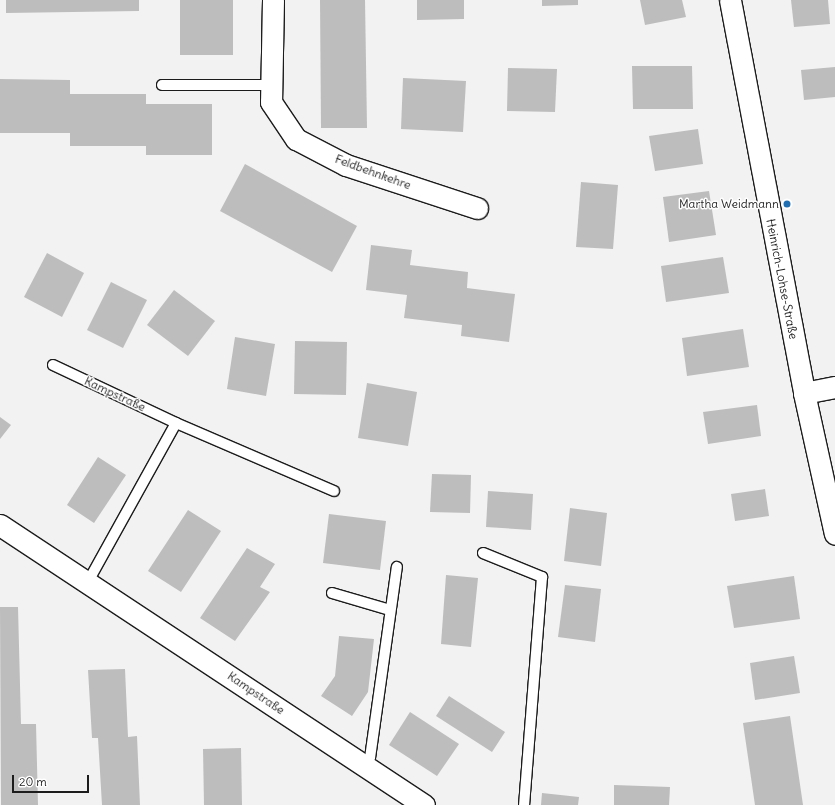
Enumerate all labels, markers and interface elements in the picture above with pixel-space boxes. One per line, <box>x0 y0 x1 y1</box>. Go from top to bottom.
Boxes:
street label: Feldbehnkehre <box>333 152 413 192</box>
place label: Martha Weidmann <box>679 197 779 211</box>
marker: Martha Weidmann <box>782 199 792 209</box>
street label: Heinrich-Lohse-Straße <box>763 218 801 340</box>
street label: Kampstraße <box>82 374 148 414</box>
street label: Kampstraße <box>225 669 287 717</box>
scale bar <box>14 767 91 793</box>
text: 20 m <box>19 774 47 789</box>

